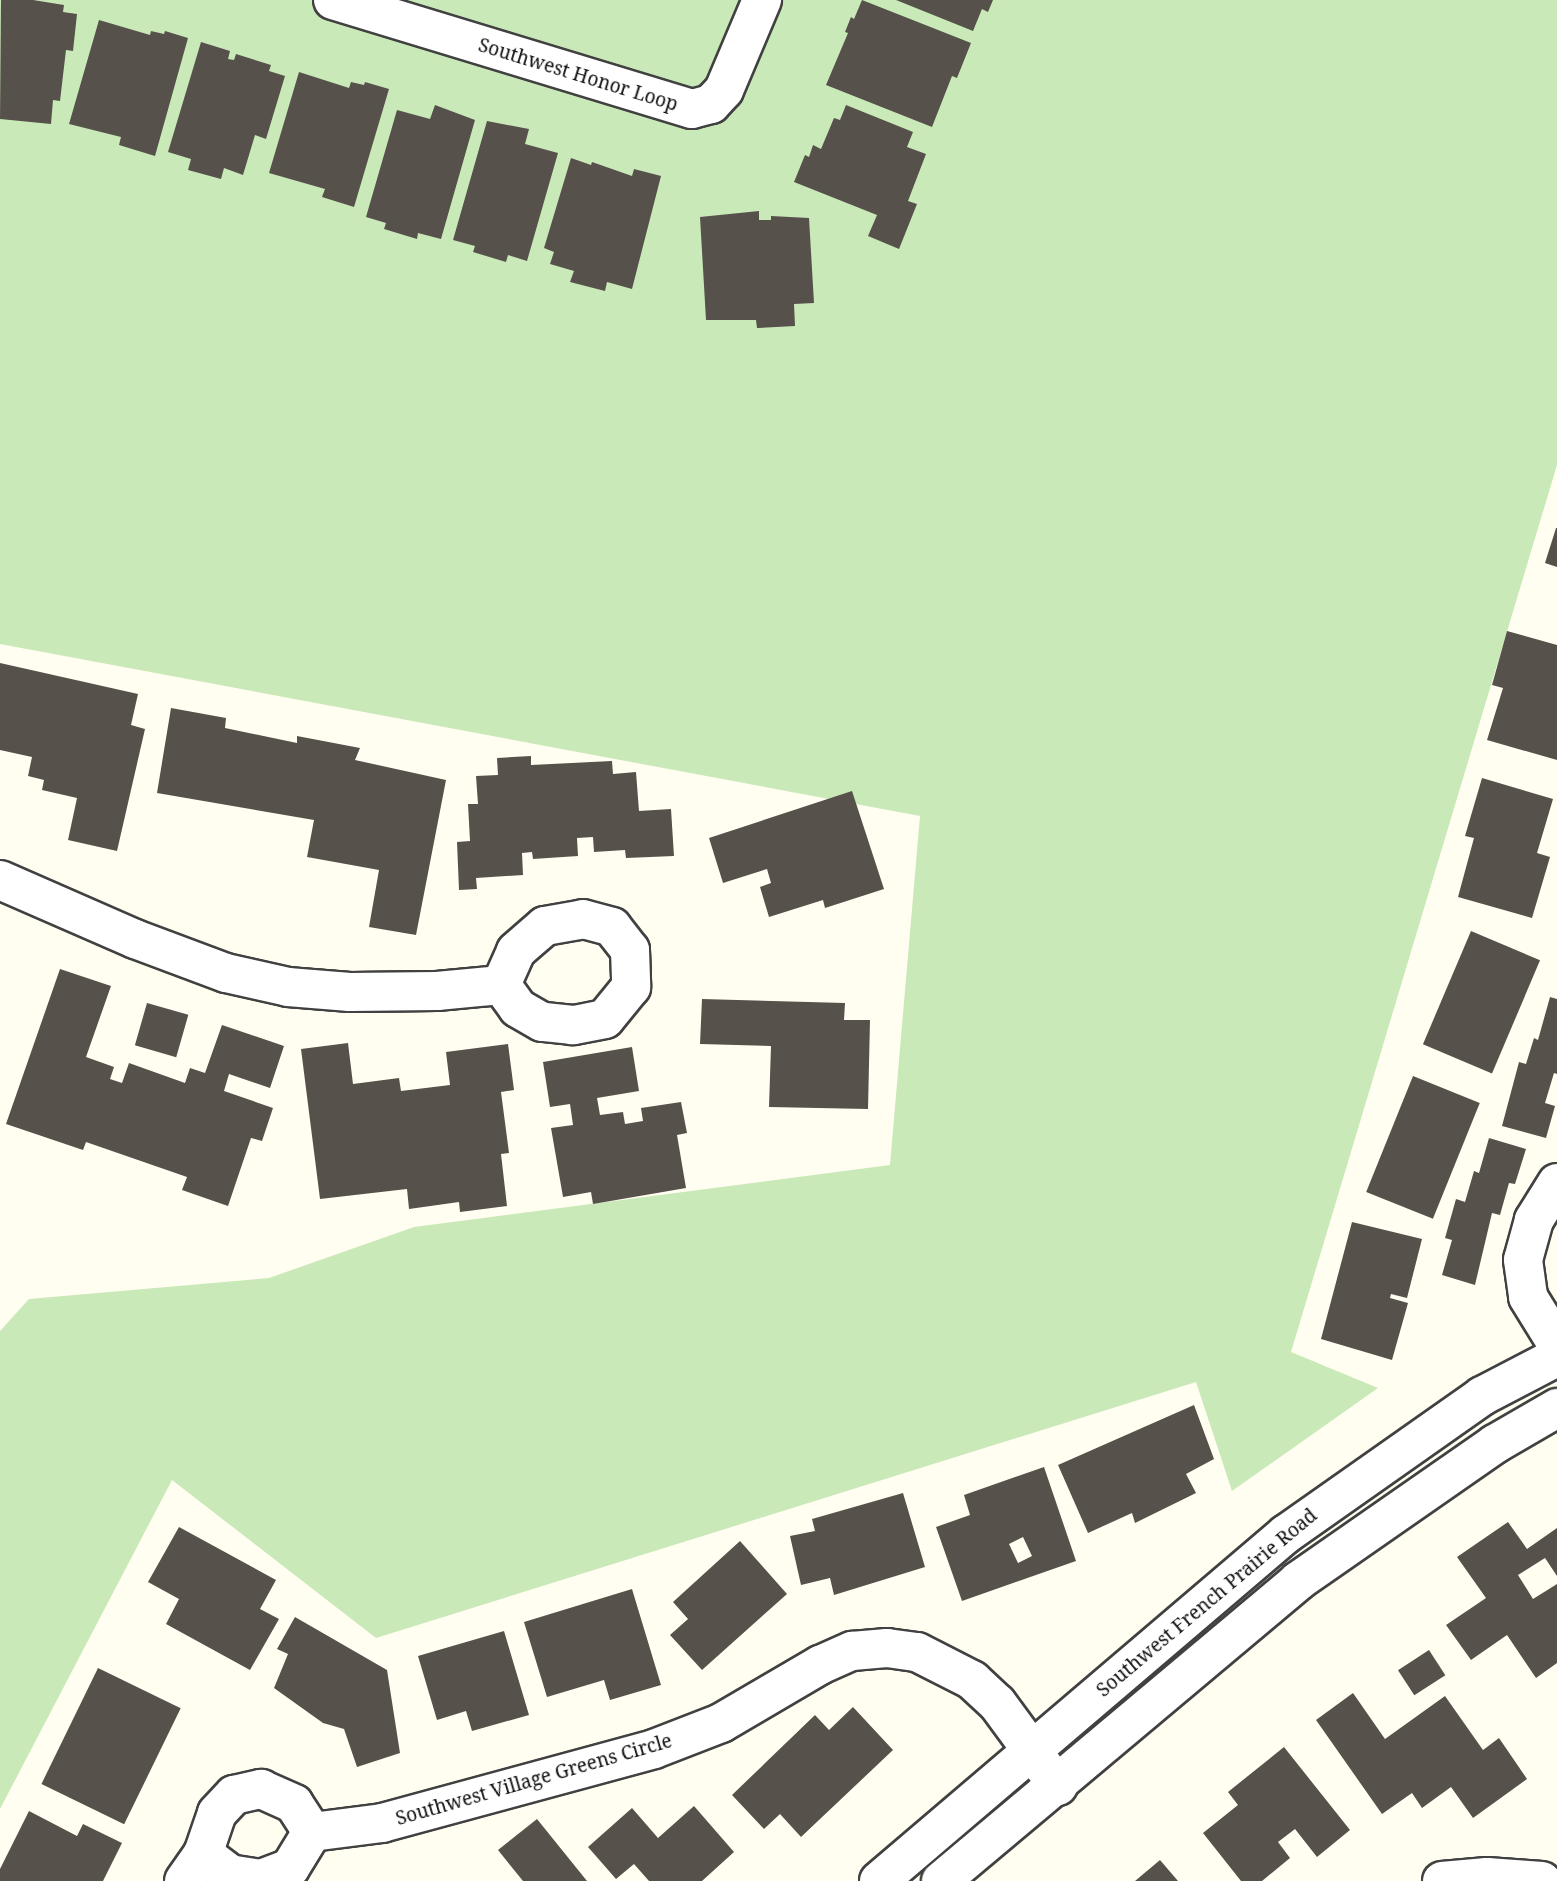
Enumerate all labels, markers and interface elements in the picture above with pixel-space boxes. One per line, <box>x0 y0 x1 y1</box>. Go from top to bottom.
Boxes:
street label: Southwest Honor Loop <box>475 34 681 116</box>
street label: Southwest French Prairie Road <box>1092 1504 1322 1702</box>
street label: Southwest Village Greens Circle <box>393 1730 675 1830</box>

